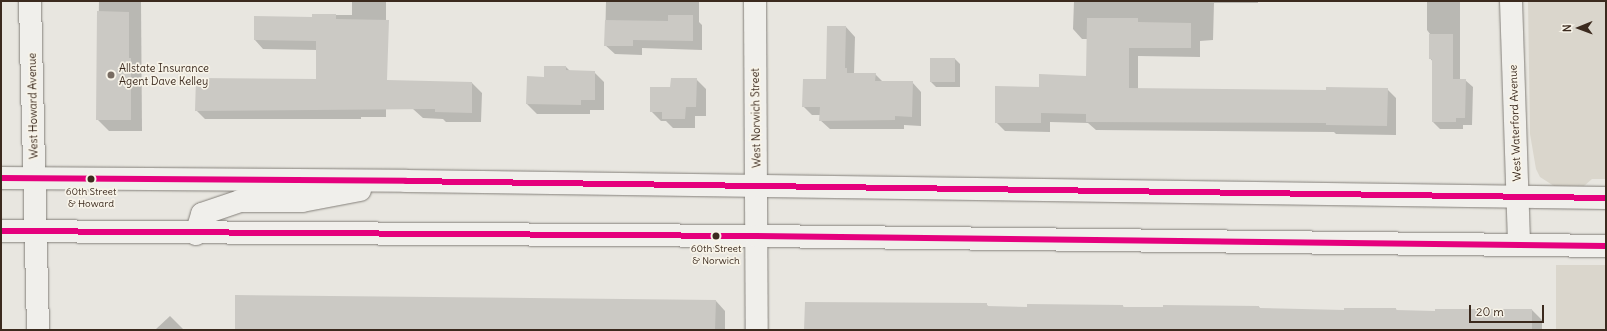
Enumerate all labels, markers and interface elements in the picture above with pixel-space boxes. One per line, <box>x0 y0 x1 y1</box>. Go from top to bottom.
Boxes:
north arrow <box>1559 8 1599 48</box>
text: N <box>1560 24 1574 32</box>
street label: West Howard Avenue <box>25 53 41 159</box>
place label: Allstate Insurance Agent Dave Kelley <box>119 62 209 88</box>
street label: West Waterford Avenue <box>1506 64 1524 182</box>
street label: West Norwich Street <box>749 68 763 168</box>
marker: Allstate Insurance Agent Dave Kelley <box>106 70 116 80</box>
marker: 60th Street & Howard <box>86 174 96 184</box>
place label: 60th Street & Howard <box>66 185 116 208</box>
marker: 60th Street & Norwich <box>711 231 721 241</box>
place label: 60th Street & Norwich <box>691 242 741 266</box>
scale bar <box>1471 297 1546 323</box>
text: 20 m <box>1476 304 1504 319</box>

